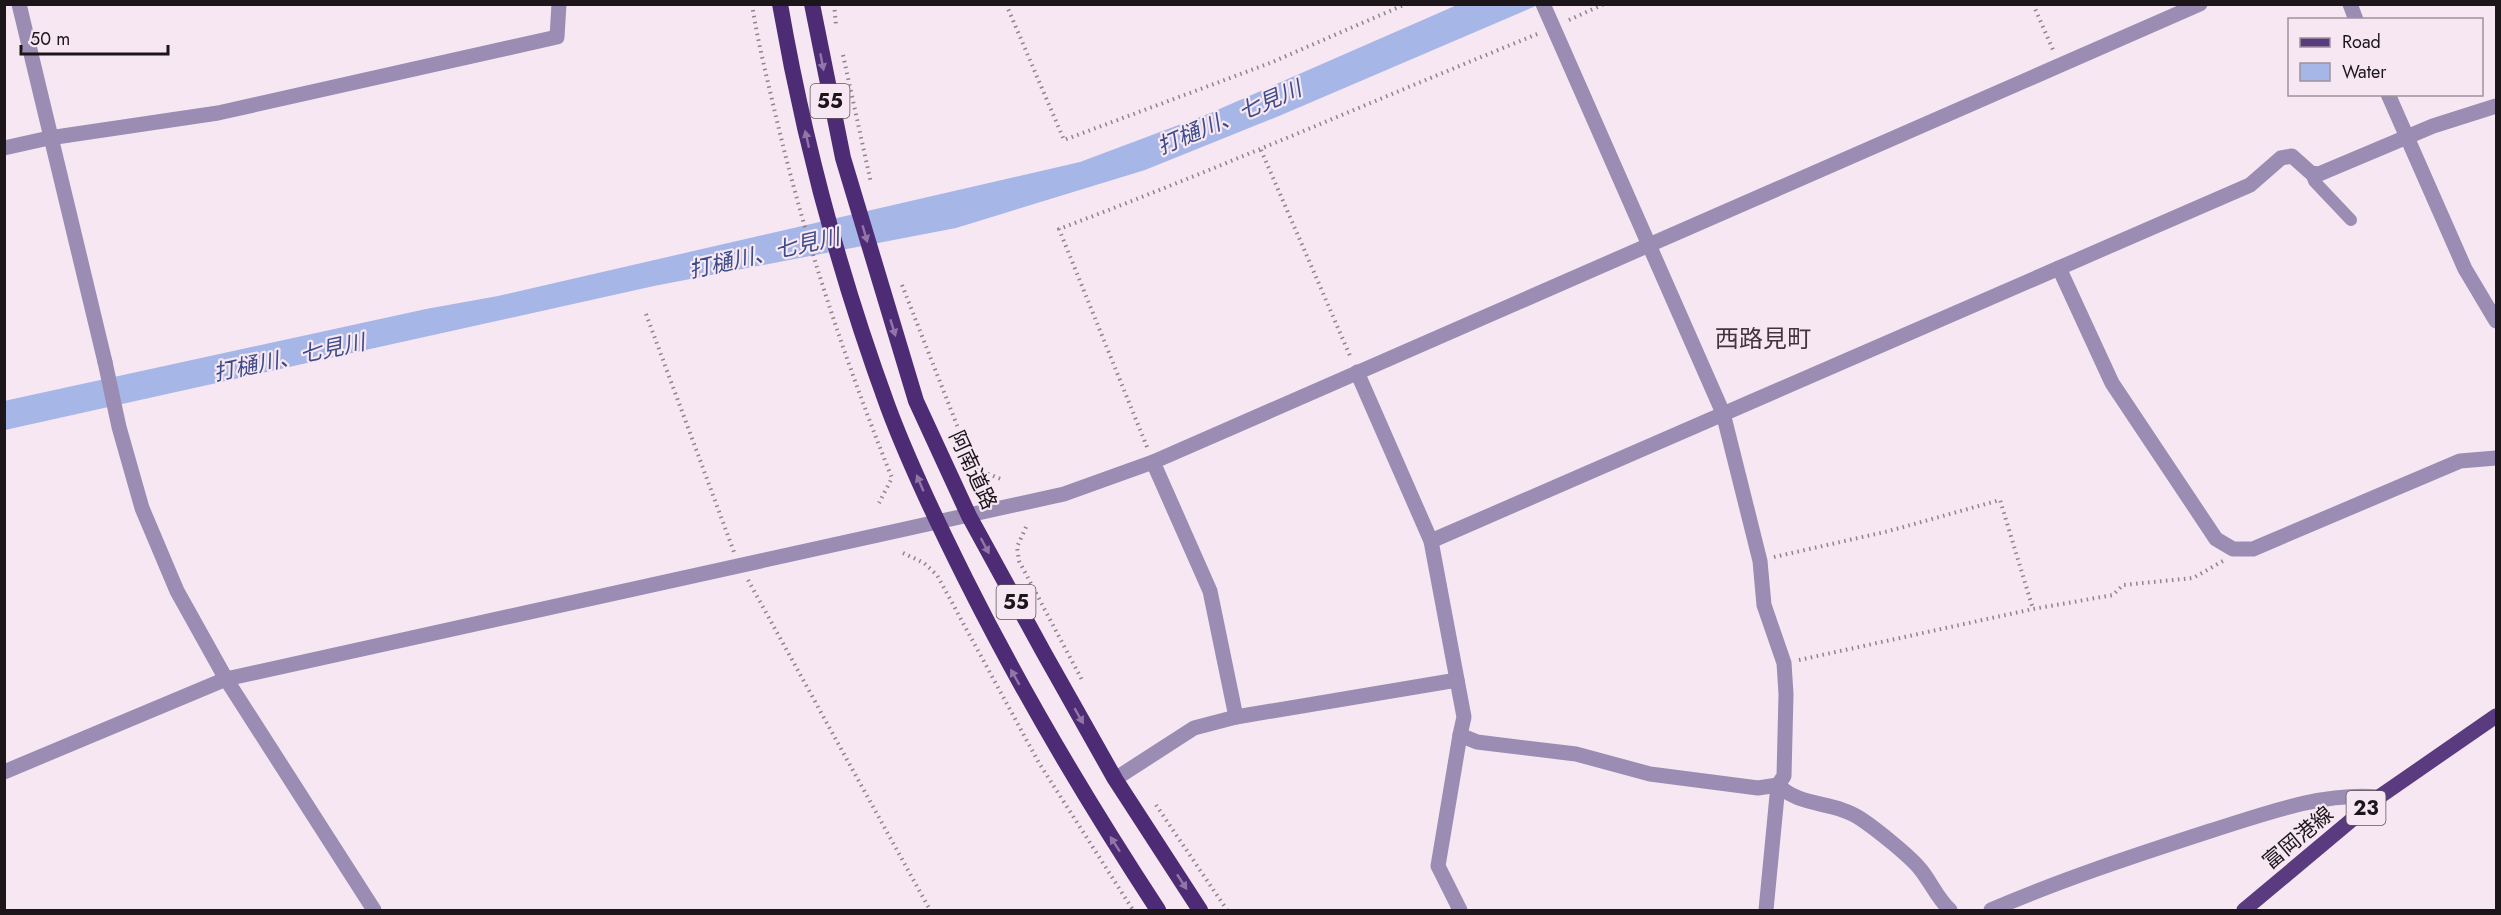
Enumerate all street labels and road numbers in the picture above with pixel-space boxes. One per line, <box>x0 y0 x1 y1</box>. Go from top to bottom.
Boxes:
road number: 55 <box>810 84 850 118</box>
street label: 阿南道路 <box>942 426 1004 514</box>
road number: 55 <box>996 585 1036 619</box>
road number: 23 <box>2346 791 2386 825</box>
street label: 富岡港線 <box>2256 800 2340 876</box>

